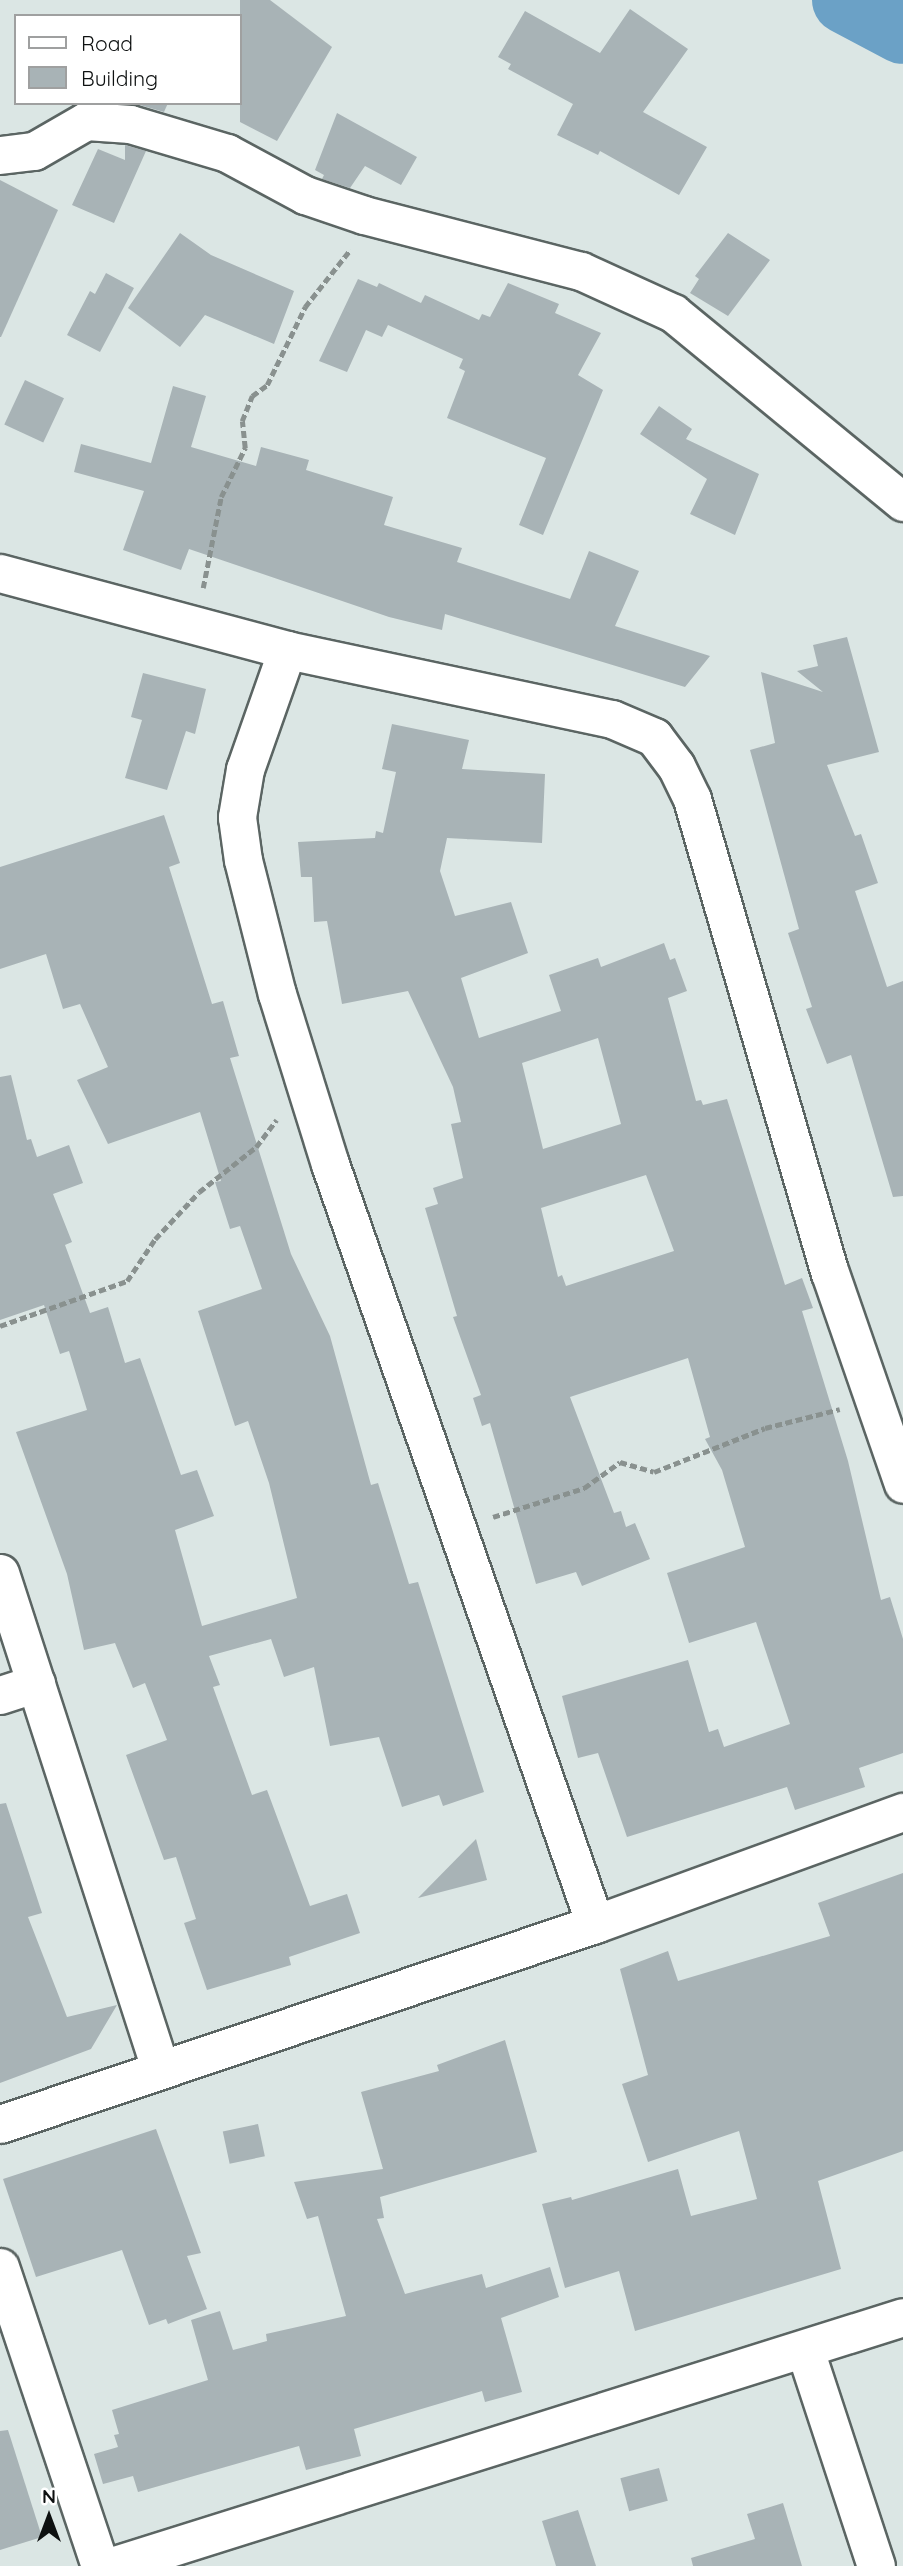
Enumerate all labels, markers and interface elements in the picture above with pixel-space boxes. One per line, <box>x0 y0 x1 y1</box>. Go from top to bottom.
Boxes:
legend <box>14 14 242 105</box>
text: Road <box>81 30 133 56</box>
text: Building <box>81 65 158 91</box>
north arrow <box>14 2482 84 2552</box>
text: N <box>42 2484 56 2508</box>

